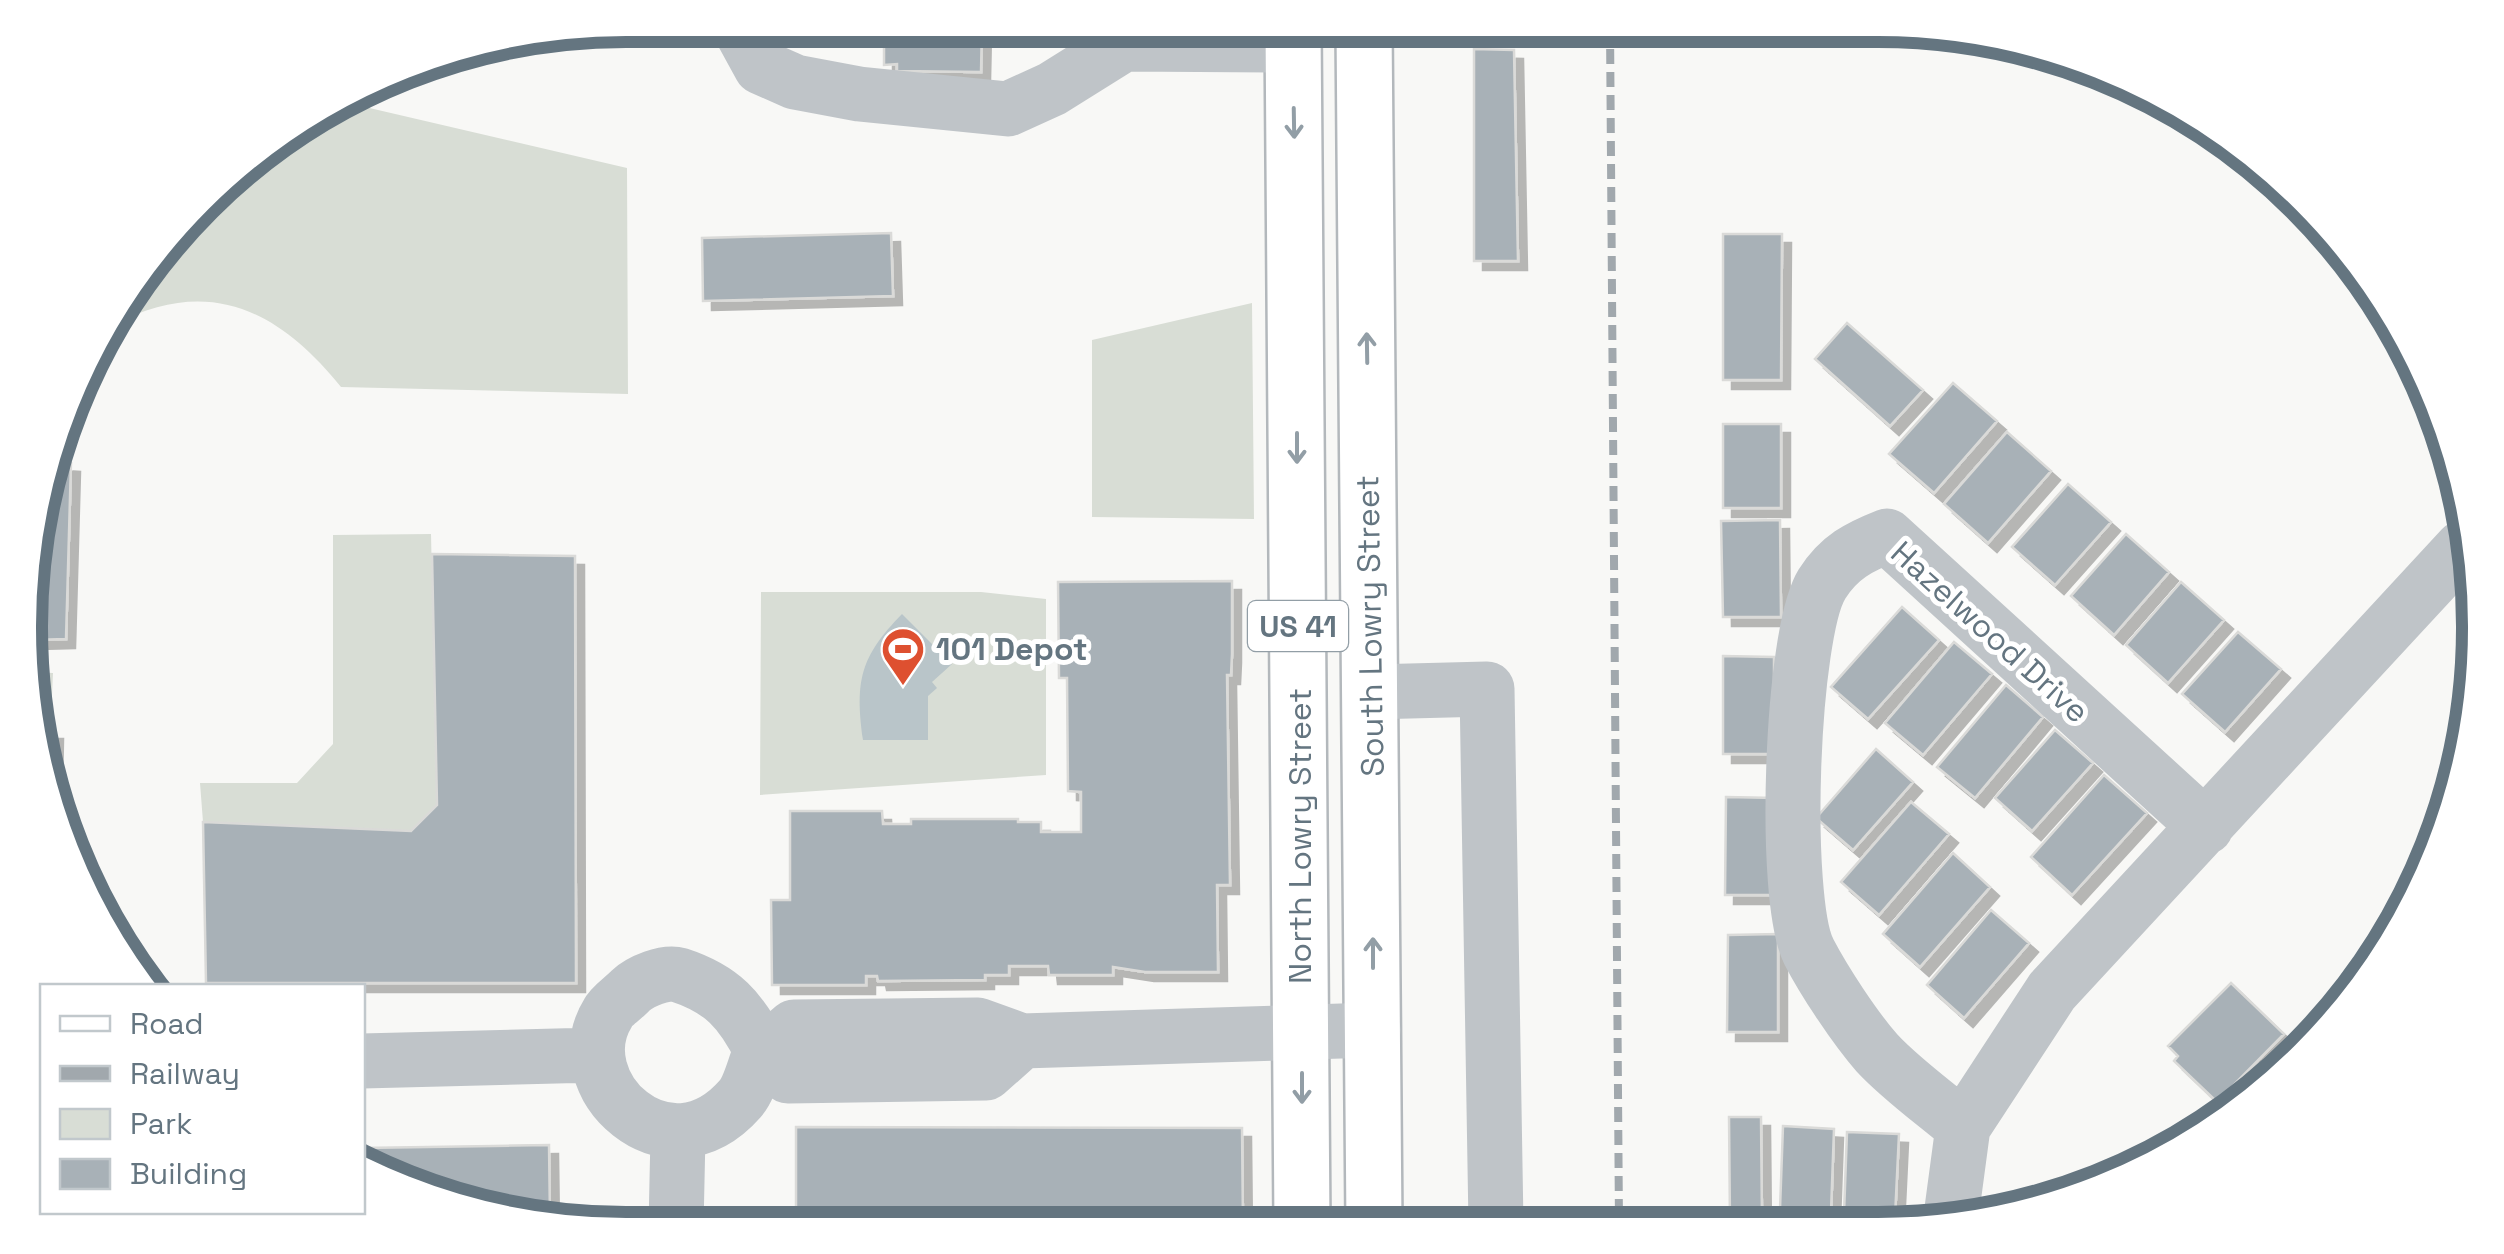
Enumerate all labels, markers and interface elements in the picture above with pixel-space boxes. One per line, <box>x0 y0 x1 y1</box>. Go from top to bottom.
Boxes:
one-way arrow <box>1284 106 1304 139</box>
one-way arrow <box>1358 332 1376 364</box>
one-way arrow <box>1288 432 1306 464</box>
street label: South Lowry Street <box>1347 475 1393 777</box>
street label: Hazelwood Drive <box>1883 533 2097 731</box>
road number: US 41 <box>1248 601 1348 651</box>
sports icon: 101 Depot <box>880 626 926 687</box>
place label: 101 Depot <box>936 629 1088 669</box>
street label: North Lowry Street <box>1280 688 1320 984</box>
one-way arrow <box>1363 937 1382 969</box>
legend <box>40 984 365 1214</box>
text: Road <box>130 1004 204 1043</box>
text: Railway <box>130 1054 240 1093</box>
one-way arrow <box>1292 1072 1312 1104</box>
text: Park <box>130 1104 192 1143</box>
text: Building <box>130 1154 247 1193</box>

